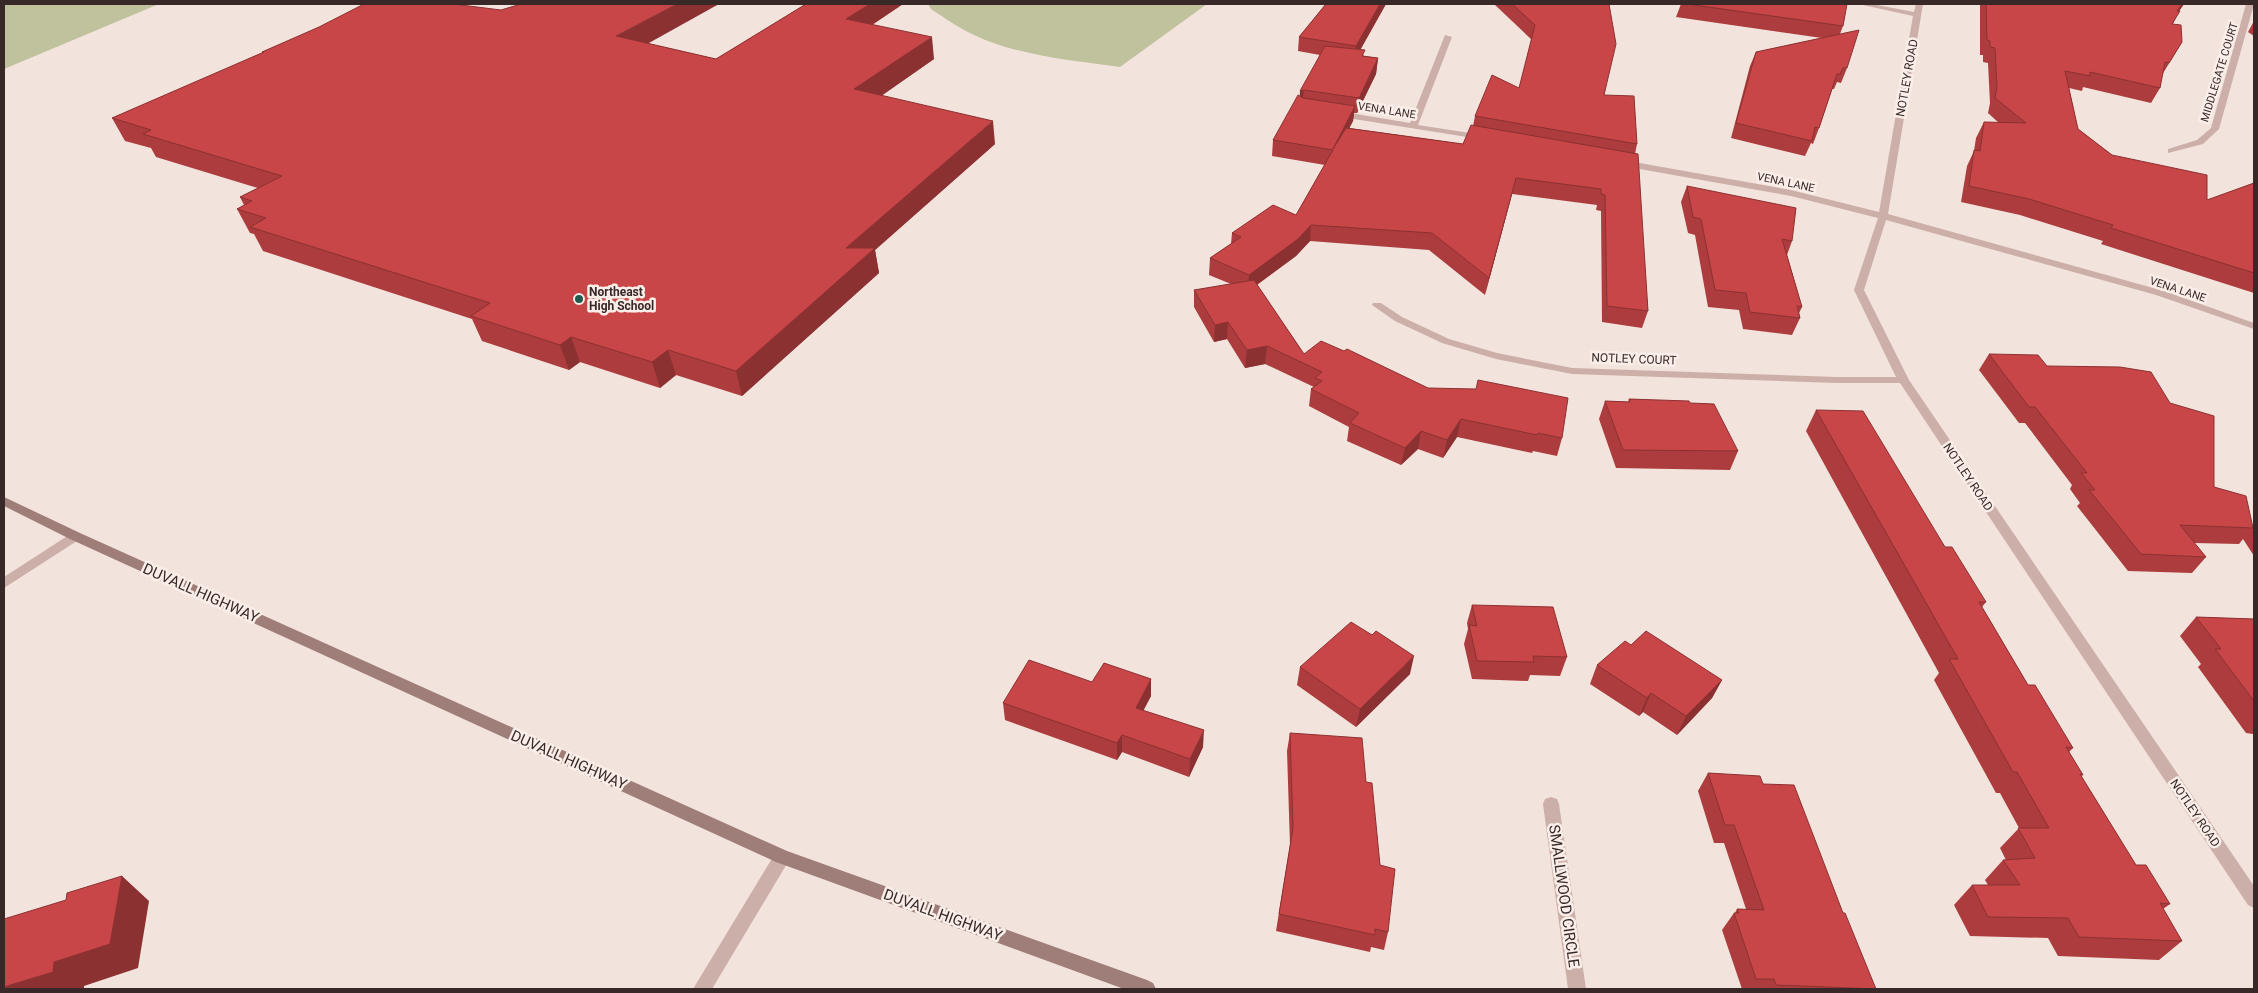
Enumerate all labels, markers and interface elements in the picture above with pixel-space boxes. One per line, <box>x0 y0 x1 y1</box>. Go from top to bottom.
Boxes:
street label: MIDDLEGATE COURT <box>2198 20 2241 124</box>
street label: NOTLEY ROAD <box>1893 38 1921 118</box>
street label: VENA LANE <box>1357 100 1417 121</box>
street label: VENA LANE <box>1756 170 1816 195</box>
street label: VENA LANE <box>2148 274 2208 305</box>
place label: Northeast High School <box>589 285 654 313</box>
marker: Northeast High School <box>573 293 585 305</box>
street label: NOTLEY COURT <box>1591 351 1677 367</box>
street label: NOTLEY ROAD <box>1940 441 1996 514</box>
street label: DUVALL HIGHWAY <box>140 559 262 627</box>
street label: DUVALL HIGHWAY <box>508 726 630 794</box>
street label: NOTLEY ROAD <box>2167 777 2223 850</box>
street label: SMALLWOOD CIRCLE <box>1545 823 1583 969</box>
street label: DUVALL HIGHWAY <box>881 885 1005 945</box>

